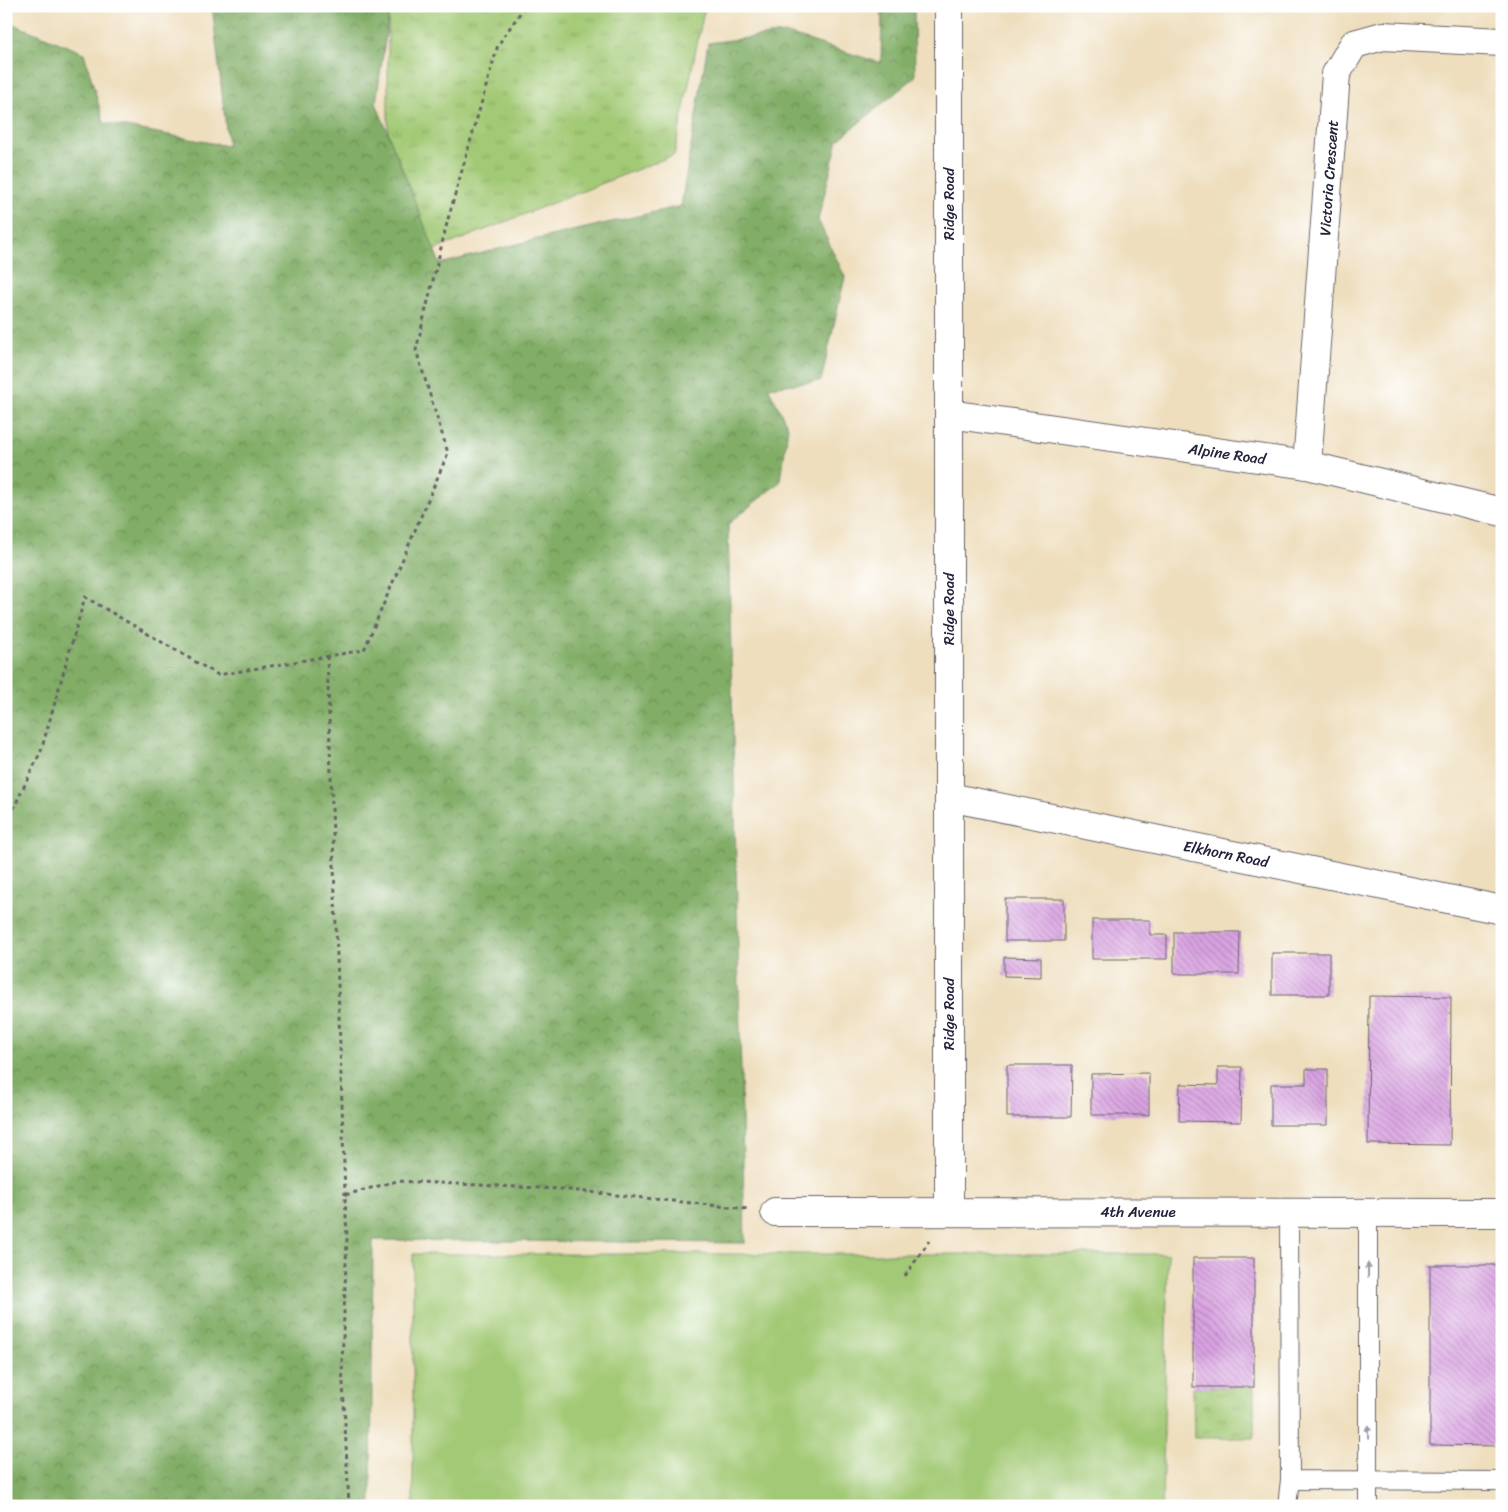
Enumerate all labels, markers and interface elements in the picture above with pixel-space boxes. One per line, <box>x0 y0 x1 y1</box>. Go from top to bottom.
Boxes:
street label: Victoria Crescent <box>1312 119 1346 237</box>
street label: Ridge Road <box>936 167 962 240</box>
street label: Alpine Road <box>1186 436 1268 472</box>
street label: Ridge Road <box>936 572 962 645</box>
street label: Elkhorn Road <box>1181 833 1272 875</box>
street label: Ridge Road <box>936 977 962 1050</box>
street label: 4th Avenue <box>1100 1199 1176 1225</box>
one-way arrow <box>1364 1261 1372 1277</box>
one-way arrow <box>1364 1424 1372 1440</box>

